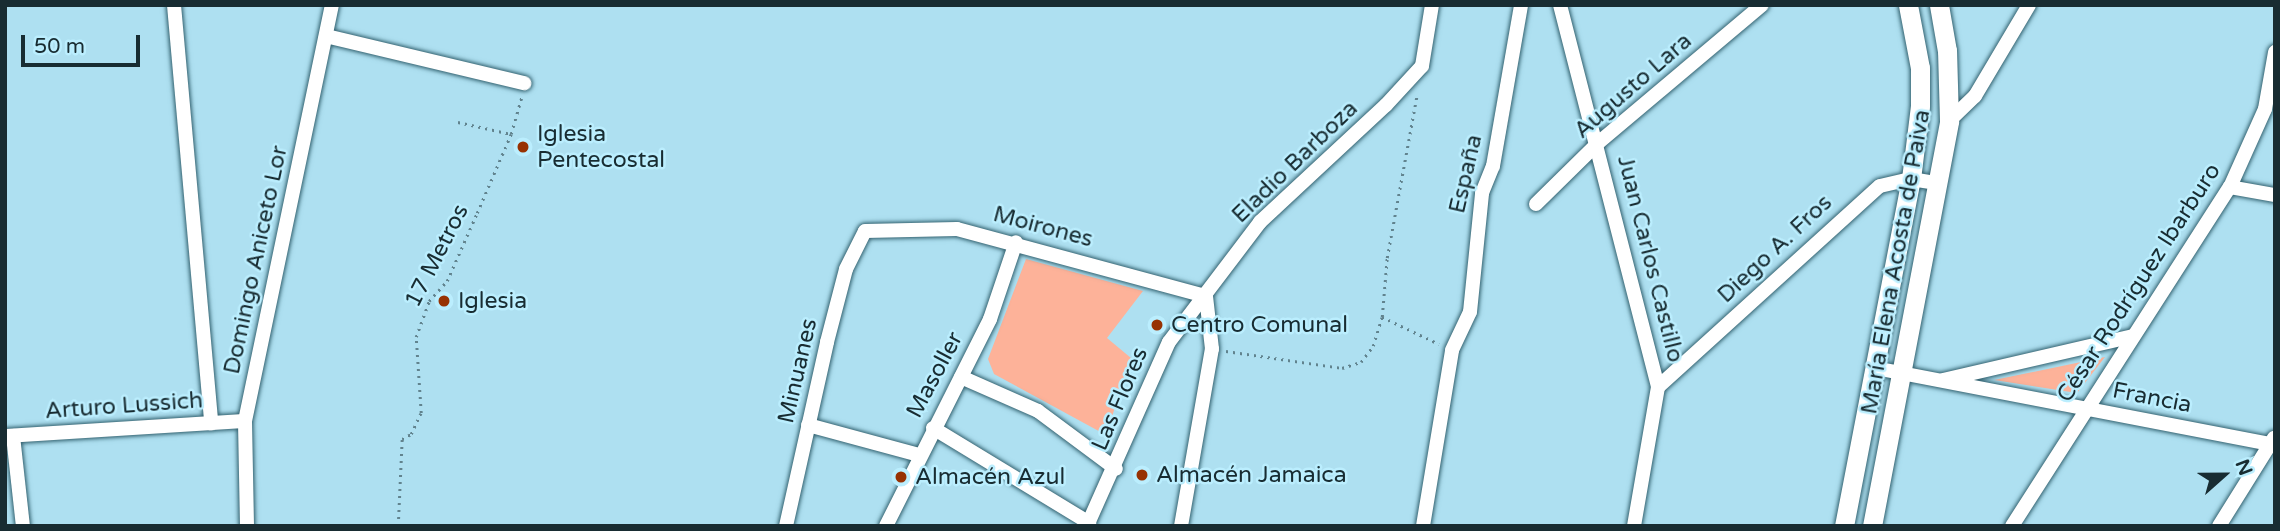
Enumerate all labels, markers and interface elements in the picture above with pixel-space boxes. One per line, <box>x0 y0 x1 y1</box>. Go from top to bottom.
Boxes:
scale bar <box>24 21 144 65</box>
street label: Augusto Lara <box>1569 27 1697 145</box>
text: 50 m <box>34 34 85 59</box>
street label: Eladio Barboza <box>1226 95 1364 229</box>
street label: María Elena Acosta de Paiva <box>1856 108 1936 416</box>
place label: Iglesia Pentecostal <box>537 120 665 174</box>
street label: España <box>1444 132 1488 216</box>
marker: Iglesia Pentecostal <box>515 139 531 155</box>
street label: Domingo Aniceto Lor <box>218 143 294 377</box>
street label: Juan Carlos Castillo <box>1611 153 1689 365</box>
street label: César Rodríguez Ibarburo <box>2051 158 2227 408</box>
street label: Diego A. Fros <box>1712 189 1838 309</box>
street label: 17 Metros <box>399 200 475 312</box>
street label: Moirones <box>990 200 1096 254</box>
place label: Iglesia <box>458 287 527 315</box>
marker: Iglesia <box>436 293 452 309</box>
place label: Centro Comunal <box>1171 311 1348 339</box>
street label: Minuanes <box>773 316 823 426</box>
marker: Centro Comunal <box>1149 317 1165 333</box>
street label: Masoller <box>901 327 969 423</box>
street label: Las Flores <box>1086 343 1154 455</box>
street label: Francia <box>2110 377 2194 419</box>
street label: Arturo Lussich <box>44 387 204 425</box>
north arrow <box>2189 440 2259 510</box>
text: N <box>2231 456 2257 479</box>
place label: Almacén Jamaica <box>1156 461 1347 489</box>
place label: Almacén Azul <box>915 463 1065 491</box>
marker: Almacén Jamaica <box>1134 467 1150 483</box>
marker: Almacén Azul <box>893 469 909 485</box>

